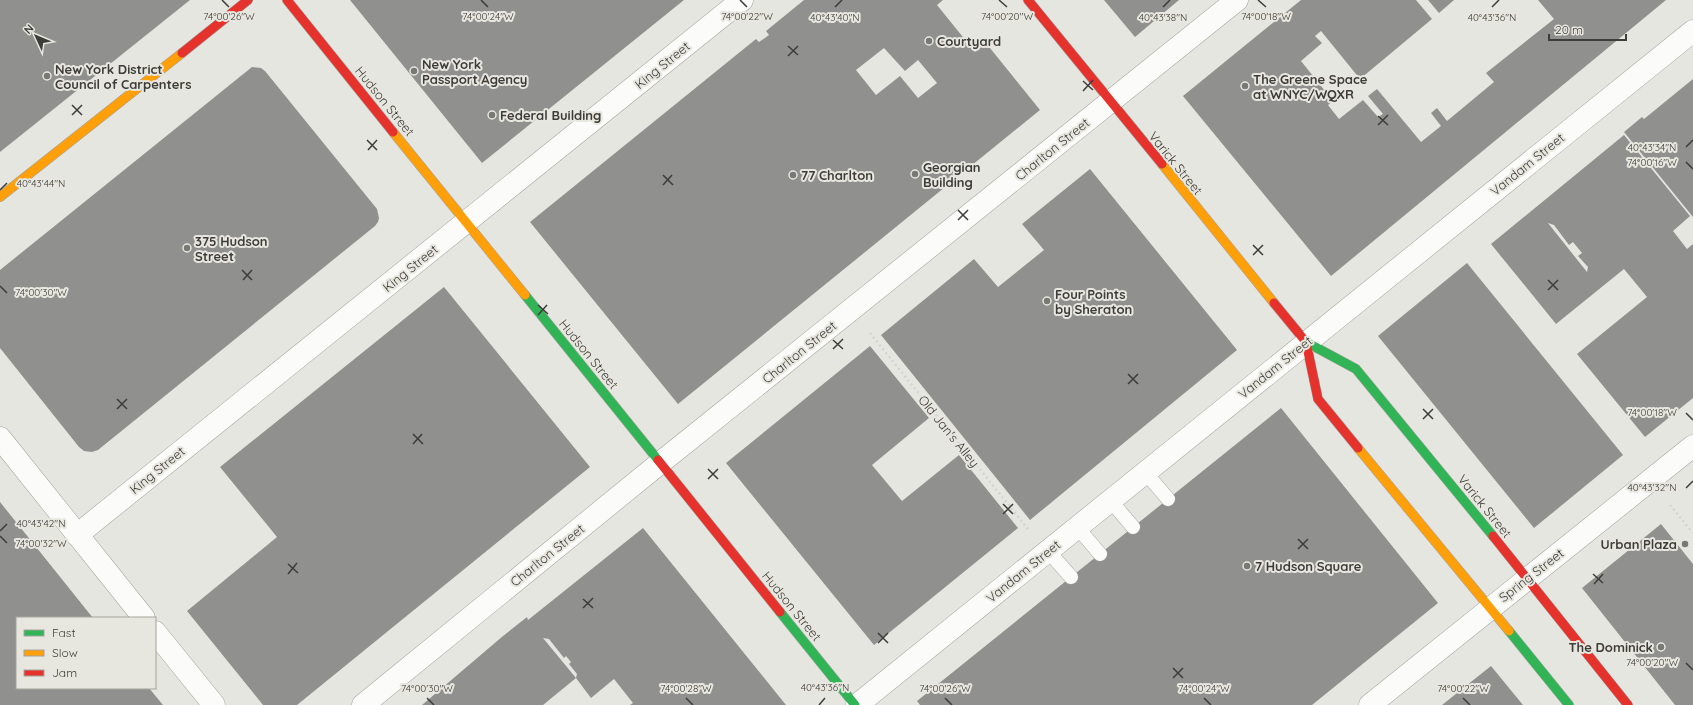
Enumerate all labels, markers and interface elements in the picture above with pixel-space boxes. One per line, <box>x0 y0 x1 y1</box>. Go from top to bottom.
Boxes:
text: 74°00'26"W <box>203 10 255 23</box>
text: 74°00'24"W <box>462 10 514 23</box>
text: 74°00'22"W <box>721 10 773 23</box>
text: 74°00'20"W <box>981 10 1033 23</box>
text: 74°00'18"W <box>1241 10 1291 23</box>
text: 40°43'40"N <box>810 11 860 24</box>
text: 40°43'38"N <box>1139 11 1187 24</box>
text: 40°43'36"N <box>1468 11 1516 24</box>
north arrow <box>16 16 56 56</box>
scale bar <box>1549 16 1626 42</box>
text: N <box>21 21 37 37</box>
text: 20 m <box>1555 22 1583 37</box>
place label: Courtyard <box>937 33 1001 49</box>
marker: Courtyard <box>924 36 934 46</box>
street label: King Street <box>631 38 693 92</box>
place label: New York Passport Agency <box>422 56 528 87</box>
place label: New York District Council of Carpenters <box>55 61 191 92</box>
street label: Hudson Street <box>352 63 418 139</box>
marker: New York Passport Agency <box>409 66 419 76</box>
marker: New York District Council of Carpenters <box>42 71 52 81</box>
place label: The Greene Space at WNYC/WQXR <box>1253 71 1368 102</box>
marker: The Greene Space at WNYC/WQXR <box>1240 81 1250 91</box>
place label: Federal Building <box>500 107 601 123</box>
marker: Federal Building <box>487 110 497 120</box>
street label: Charlton Street <box>1012 114 1092 184</box>
street label: Varick Street <box>1146 128 1206 198</box>
street label: Vandam Street <box>1487 129 1567 199</box>
text: 40°43'34"N <box>1628 141 1676 154</box>
text: 74°00'16"W <box>1627 156 1677 169</box>
place label: Georgian Building <box>923 159 981 190</box>
place label: 77 Charlton <box>801 167 873 183</box>
marker: Georgian Building <box>910 169 920 179</box>
marker: 77 Charlton <box>788 170 798 180</box>
text: 40°43'44"N <box>17 177 65 190</box>
place label: 375 Hudson Street <box>195 233 268 264</box>
street label: King Street <box>379 241 441 295</box>
marker: 375 Hudson Street <box>182 243 192 253</box>
text: 74°00'30"W <box>15 286 67 299</box>
place label: Four Points by Sheraton <box>1055 286 1132 317</box>
marker: Four Points by Sheraton <box>1042 296 1052 306</box>
street label: Hudson Street <box>556 316 622 392</box>
street label: Charlton Street <box>759 317 839 387</box>
street label: Vandam Street <box>1235 332 1315 402</box>
street label: Old Jan's Alley <box>915 392 983 470</box>
text: 74°00'18"W <box>1627 406 1677 419</box>
street label: King Street <box>126 443 188 497</box>
street label: Varick Street <box>1455 471 1515 541</box>
text: 40°43'32"N <box>1628 481 1676 494</box>
text: 40°43'42"N <box>17 517 65 530</box>
street label: Charlton Street <box>507 520 587 590</box>
street label: Vandam Street <box>983 536 1063 606</box>
place label: Urban Plaza <box>1601 536 1677 552</box>
text: 74°00'32"W <box>15 537 67 550</box>
marker: Urban Plaza <box>1680 539 1690 549</box>
street label: Spring Street <box>1495 545 1567 605</box>
place label: 7 Hudson Square <box>1255 558 1362 574</box>
marker: 7 Hudson Square <box>1242 561 1252 571</box>
street label: Hudson Street <box>759 568 825 644</box>
legend <box>16 617 156 689</box>
text: Fast <box>52 625 76 640</box>
place label: The Dominick <box>1568 639 1653 655</box>
marker: The Dominick <box>1656 642 1666 652</box>
text: Slow <box>52 645 78 660</box>
text: 74°00'20"W <box>1626 656 1678 669</box>
text: Jam <box>52 665 77 680</box>
text: 40°43'36"N <box>801 681 849 694</box>
text: 74°00'30"W <box>401 682 453 695</box>
text: 74°00'28"W <box>660 682 712 695</box>
text: 74°00'26"W <box>919 682 971 695</box>
text: 74°00'24"W <box>1178 682 1230 695</box>
text: 74°00'22"W <box>1437 682 1489 695</box>

